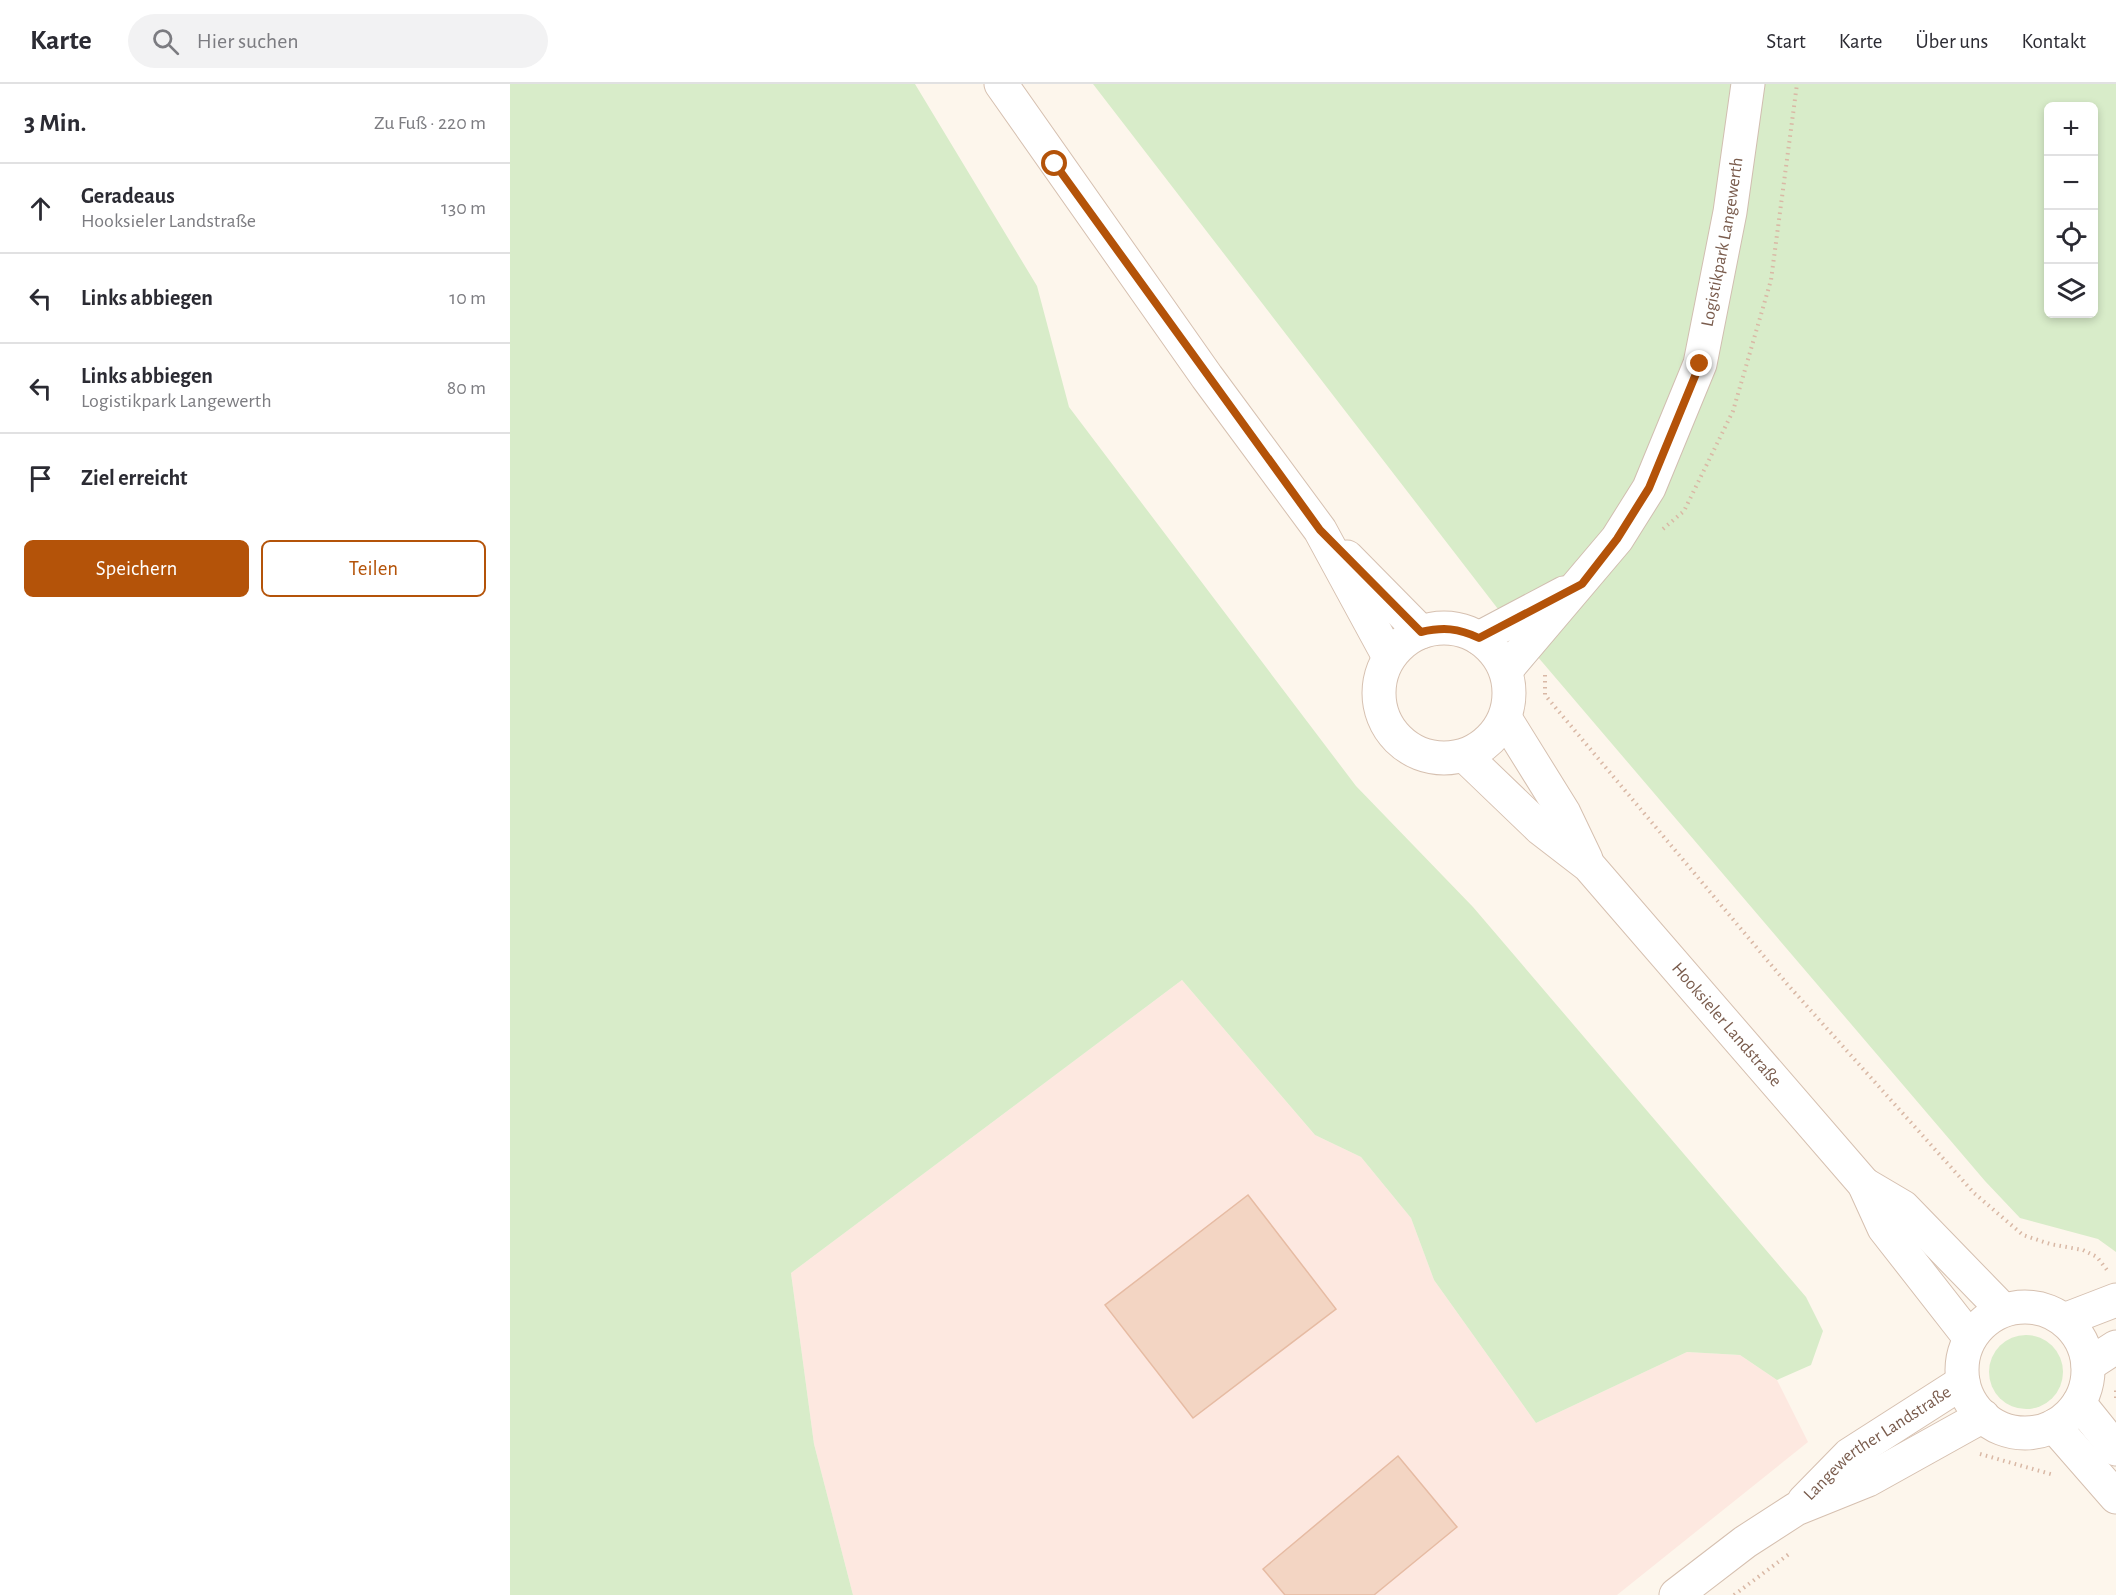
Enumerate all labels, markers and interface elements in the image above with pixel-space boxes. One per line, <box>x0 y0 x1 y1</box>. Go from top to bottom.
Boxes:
search box <box>128 14 548 68</box>
icon: search <box>149 25 182 58</box>
text: Karte <box>30 27 92 55</box>
text: Hier suchen <box>197 30 299 52</box>
text: Start <box>1766 31 1806 52</box>
text: Karte <box>1839 31 1882 52</box>
text: Über uns <box>1915 31 1988 52</box>
text: Kontakt <box>2021 31 2086 52</box>
map controls <box>2044 102 2098 318</box>
button: + <box>2044 102 2098 156</box>
text: 3 Min. <box>24 110 86 136</box>
text: Zu Fuß · 220 m <box>374 113 486 133</box>
route start <box>1041 150 1067 176</box>
street label: Logistikpark Langewerth <box>1699 156 1747 328</box>
button: − <box>2044 156 2098 210</box>
text: Geradeaus <box>81 185 175 207</box>
icon: ahead <box>24 192 57 225</box>
text: 130 m <box>441 198 486 218</box>
button: locate <box>2044 210 2098 264</box>
text: Hooksieler Landstraße <box>81 211 256 231</box>
button: layers <box>2044 264 2098 318</box>
icon: left <box>24 282 57 315</box>
text: Links abbiegen <box>81 287 213 309</box>
text: 10 m <box>449 288 486 308</box>
route end <box>1686 350 1712 376</box>
text: Links abbiegen <box>81 365 213 387</box>
icon: left <box>24 372 57 405</box>
text: 80 m <box>447 378 486 398</box>
text: Logistikpark Langewerth <box>81 391 272 411</box>
icon: arrive <box>24 462 57 495</box>
text: Ziel erreicht <box>81 467 188 489</box>
button: Speichern <box>24 540 249 597</box>
button: Teilen <box>261 540 486 597</box>
street label: Hooksieler Landstraße <box>1668 959 1785 1090</box>
street label: Langewerther Landstraße <box>1801 1383 1954 1504</box>

